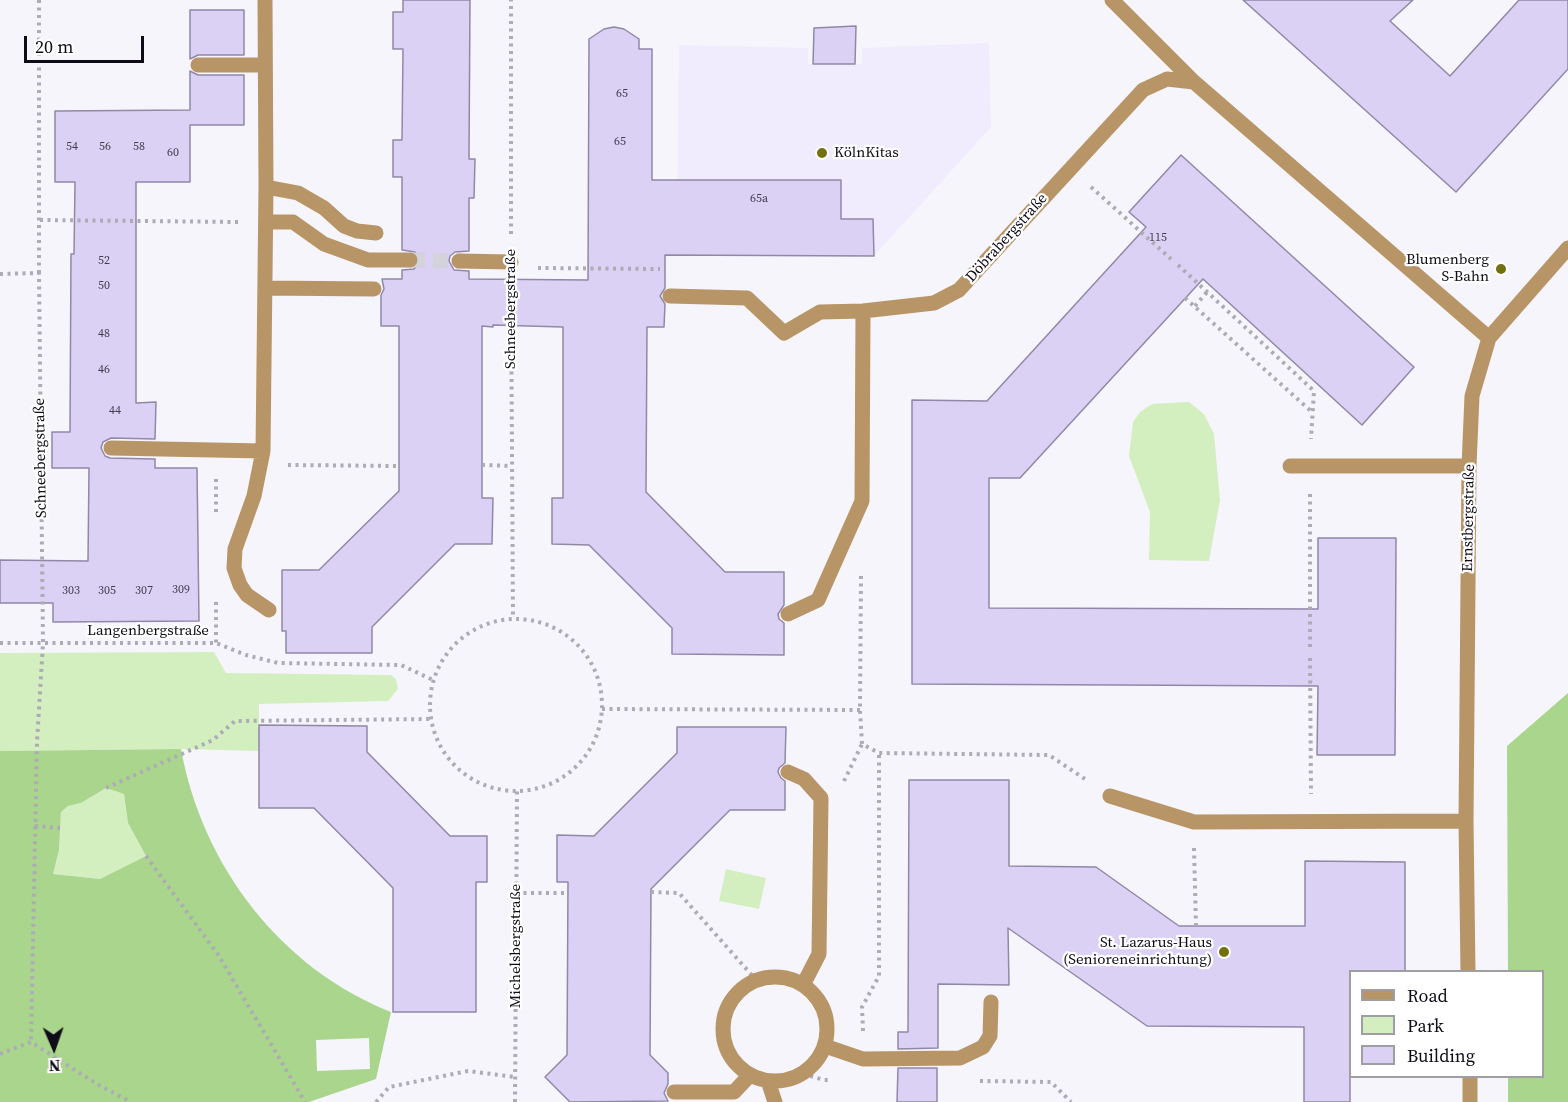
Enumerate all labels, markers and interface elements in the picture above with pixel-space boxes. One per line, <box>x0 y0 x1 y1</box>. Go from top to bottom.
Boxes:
scale bar <box>27 24 147 62</box>
text: 20 m <box>35 34 73 59</box>
house number: 65 <box>616 87 628 101</box>
house number: 65 <box>614 135 626 149</box>
house number: 54 <box>66 140 78 154</box>
house number: 56 <box>99 140 111 154</box>
house number: 58 <box>133 140 145 154</box>
place label: KölnKitas <box>834 144 899 162</box>
house number: 60 <box>167 146 179 160</box>
marker: KölnKitas <box>815 146 829 160</box>
street label: Döbrabergstraße <box>962 190 1052 286</box>
house number: 65a <box>750 192 768 206</box>
house number: 115 <box>1149 231 1167 245</box>
street label: Schneebergstraße <box>502 249 520 369</box>
place label: Blumenberg S-Bahn <box>1406 251 1489 286</box>
house number: 52 <box>98 254 110 268</box>
marker: Blumenberg S-Bahn <box>1494 262 1508 276</box>
house number: 50 <box>98 279 110 293</box>
house number: 48 <box>98 327 110 341</box>
house number: 46 <box>98 363 110 377</box>
street label: Schneebergstraße <box>31 398 51 518</box>
house number: 44 <box>109 404 121 418</box>
street label: Ernstbergstraße <box>1459 464 1479 572</box>
house number: 309 <box>172 583 190 597</box>
house number: 303 <box>62 584 80 598</box>
house number: 305 <box>98 584 116 598</box>
house number: 307 <box>135 584 153 598</box>
street label: Langenbergstraße <box>87 622 209 640</box>
street label: Michelsbergstraße <box>507 884 525 1008</box>
place label: St. Lazarus-Haus (Senioreneinrichtung) <box>1063 934 1212 969</box>
marker: St. Lazarus-Haus (Senioreneinrichtung) <box>1217 945 1231 959</box>
legend <box>1349 970 1544 1078</box>
text: Road <box>1407 983 1448 1008</box>
text: Park <box>1407 1013 1444 1038</box>
north arrow <box>24 1018 84 1078</box>
text: Building <box>1407 1043 1475 1068</box>
text: N <box>48 1055 61 1077</box>

